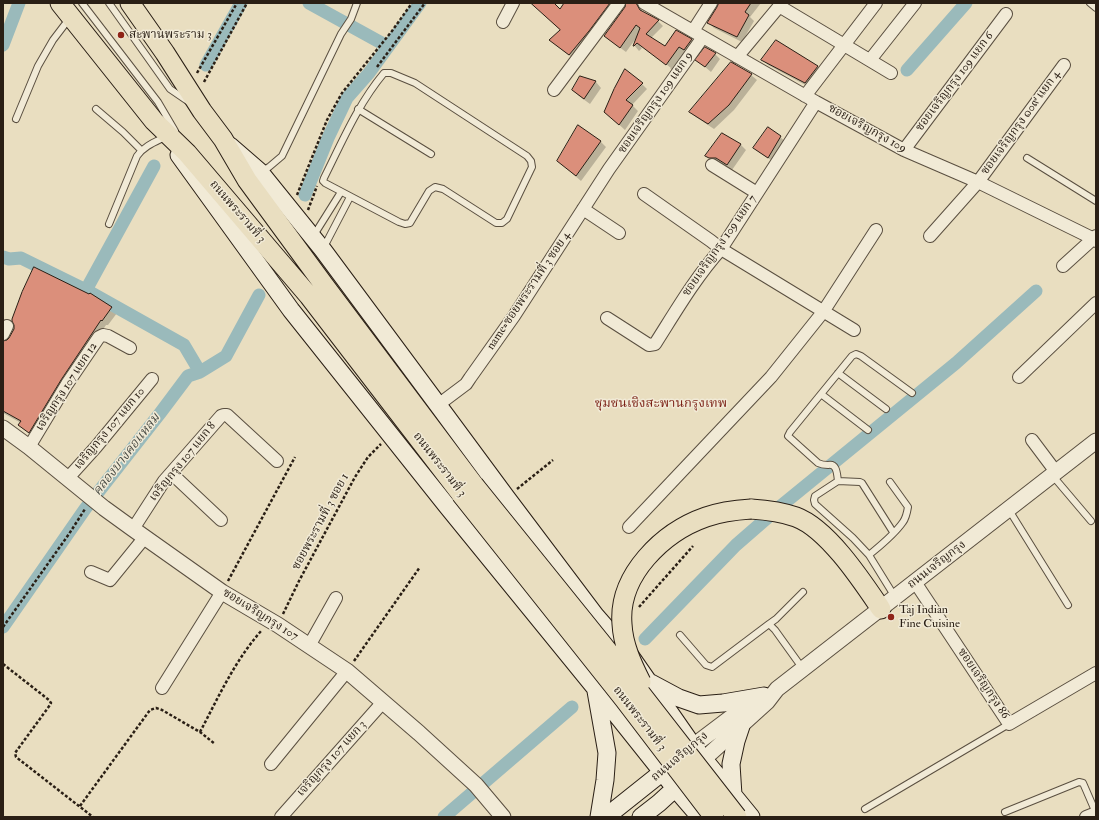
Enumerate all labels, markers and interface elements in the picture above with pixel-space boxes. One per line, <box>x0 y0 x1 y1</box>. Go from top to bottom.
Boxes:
place label: สะพานพระราม 3 <box>129 28 212 42</box>
marker: สะพานพระราม 3 <box>116 30 126 40</box>
street label: ซอยเจริญกรุง 109 แยก 6 <box>913 30 997 134</box>
street label: ซอยเจริญกรุง 109 แยก 9 <box>615 49 697 157</box>
street label: ซอยเจริญกรุง ๑0๙ แยก 4 <box>978 68 1064 178</box>
street label: ซอยเจริญกรุง 109 <box>825 102 909 156</box>
street label: ถนนพระรามที่ 3 <box>206 178 268 246</box>
street label: ซอยเจริญกรุง 109 แยก 7 <box>680 193 760 299</box>
street label: name=ซอยพระรามที่ 3 ซอย 4 <box>484 229 574 353</box>
street label: เจริญกรุง 107 แยก 12 <box>33 340 101 434</box>
street label: เจริญกรุง 107 แยก 10 <box>71 385 149 473</box>
district label: ชุมชนเชิงสะพานกรุงเทพ <box>595 396 727 412</box>
water label: คลองบางคอแหลม <box>90 411 164 499</box>
street label: เจริญกรุง 107 แยก 8 <box>147 419 219 505</box>
street label: ถนนพระรามที่ 3 <box>409 430 469 500</box>
street label: ซอยพระรามที่ 3 ซอย 1 <box>289 471 353 573</box>
street label: ถนนเจริญกรุง <box>905 538 969 592</box>
street label: ซอยเจริญกรุง 107 <box>219 586 301 644</box>
place label: Taj Indian Fine Cuisine <box>899 603 960 631</box>
marker: Taj Indian Fine Cuisine <box>886 612 896 622</box>
street label: ซอยเจริญกรุง 86 <box>954 646 1012 722</box>
street label: ถนนพระรามที่ 3 <box>609 684 669 754</box>
street label: เจริญกรุง 107 แยก 3 <box>294 718 370 800</box>
street label: ถนนเจริญกรุง <box>649 729 711 785</box>

